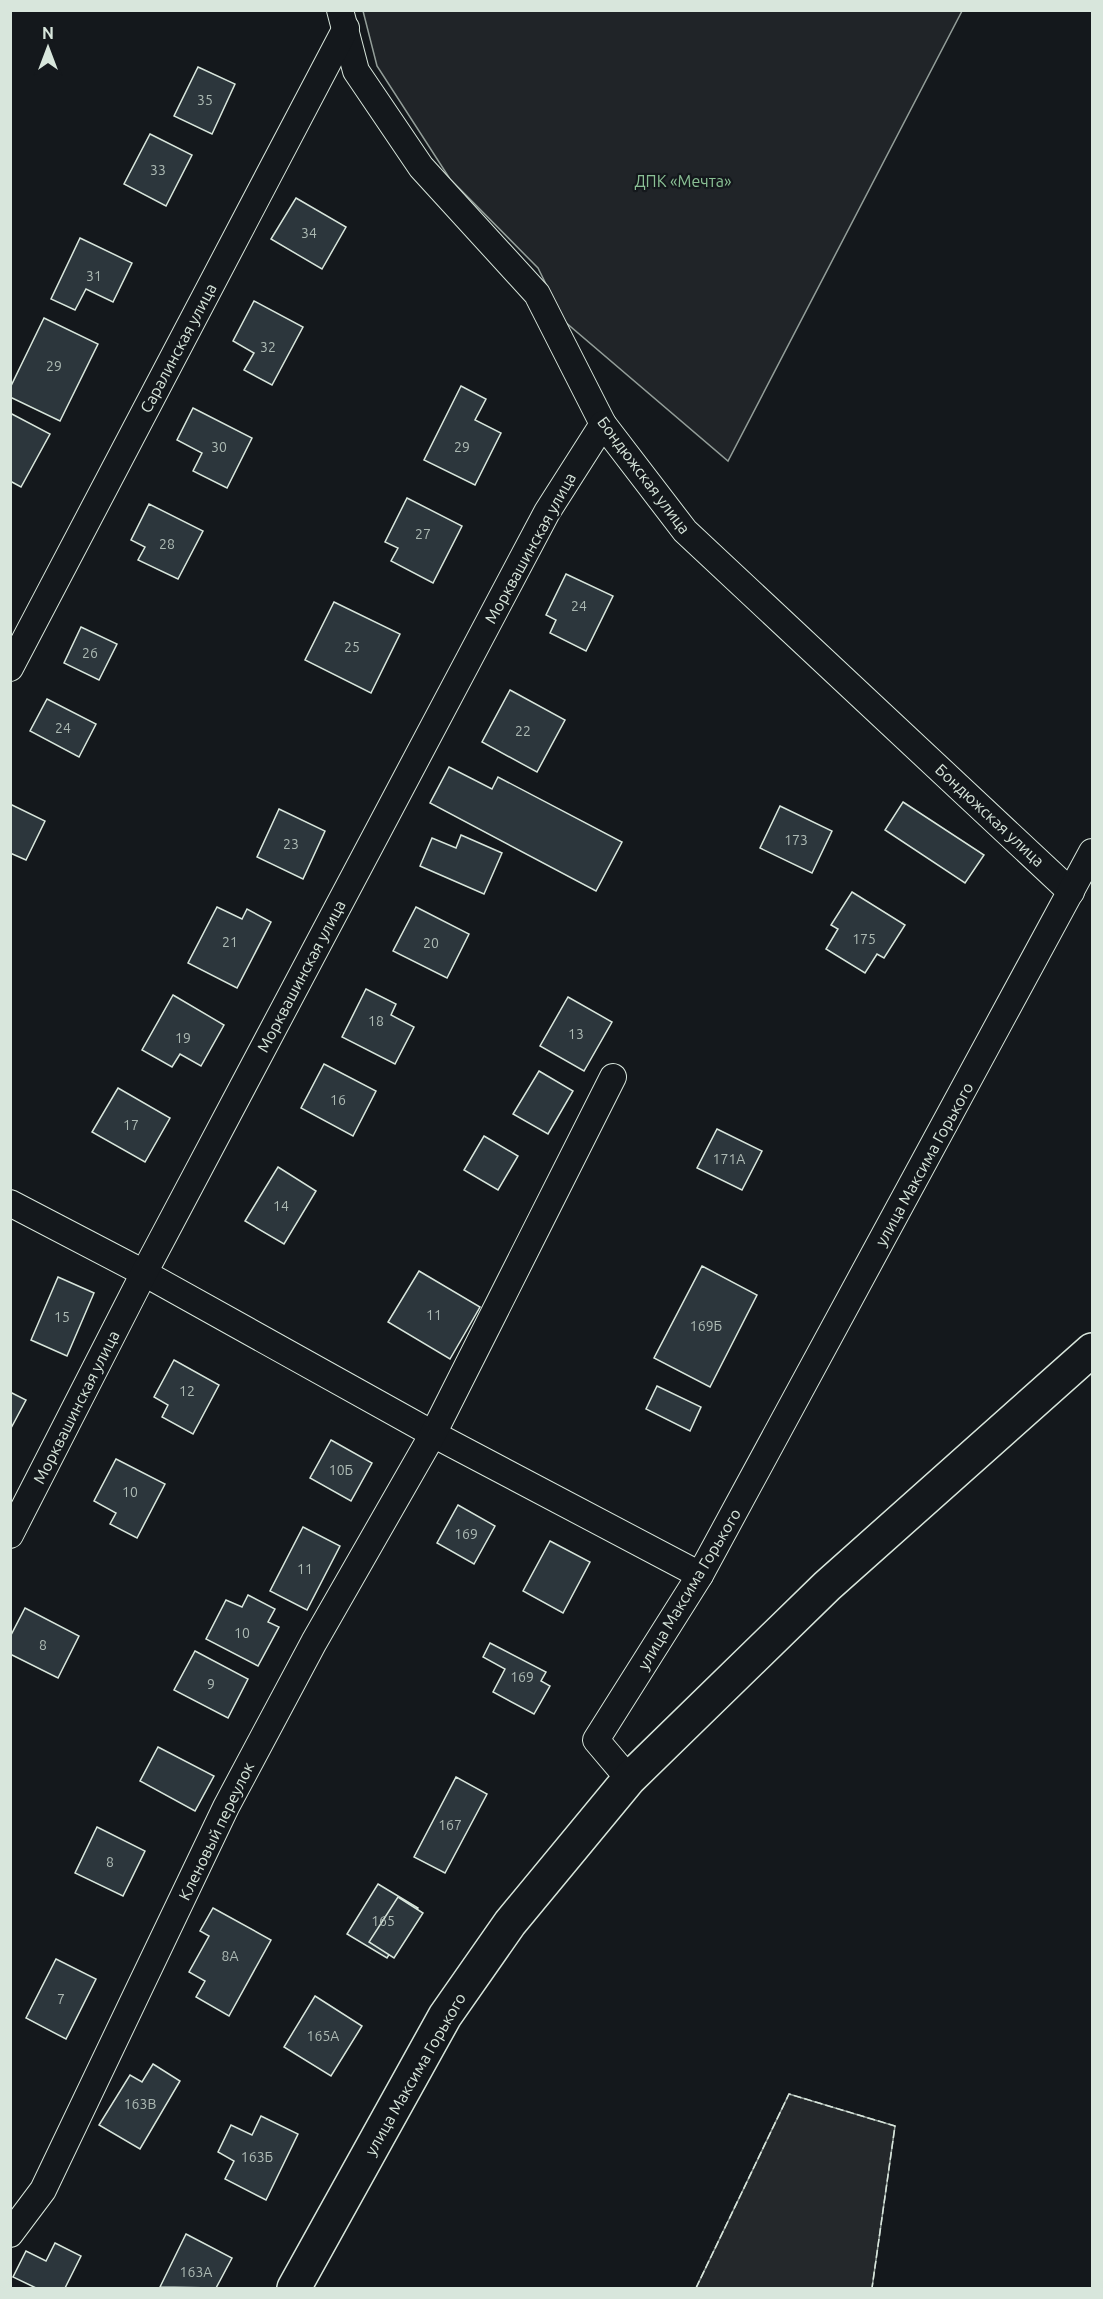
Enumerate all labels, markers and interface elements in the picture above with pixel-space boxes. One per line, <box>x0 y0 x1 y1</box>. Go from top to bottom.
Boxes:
north arrow <box>18 18 78 78</box>
text: N <box>42 24 54 42</box>
house number: 35 <box>197 92 213 108</box>
house number: 33 <box>150 162 166 178</box>
park label: ДПК «Мечта» <box>634 172 732 190</box>
house number: 34 <box>301 225 317 241</box>
house number: 31 <box>86 268 102 284</box>
street label: Саралинская улица <box>136 280 220 416</box>
house number: 32 <box>260 339 276 355</box>
house number: 29 <box>46 358 62 374</box>
street label: Бондюжская улица <box>594 413 694 537</box>
house number: 30 <box>211 439 227 455</box>
house number: 29 <box>454 439 470 455</box>
street label: Морквашинская улица <box>481 469 579 627</box>
house number: 27 <box>415 526 431 542</box>
house number: 28 <box>159 536 175 552</box>
house number: 24 <box>571 598 587 614</box>
house number: 25 <box>344 639 360 655</box>
house number: 26 <box>82 645 98 661</box>
house number: 24 <box>55 720 71 736</box>
house number: 22 <box>515 723 531 739</box>
street label: Бондюжская улица <box>932 760 1048 870</box>
house number: 173 <box>784 832 808 848</box>
house number: 23 <box>283 836 299 852</box>
street label: Морквашинская улица <box>253 897 349 1055</box>
house number: 175 <box>852 931 876 947</box>
house number: 21 <box>222 934 238 950</box>
house number: 20 <box>423 935 439 951</box>
house number: 18 <box>368 1013 384 1029</box>
house number: 13 <box>568 1026 584 1042</box>
house number: 19 <box>175 1030 191 1046</box>
street label: улица Максима Горького <box>871 1079 977 1249</box>
house number: 16 <box>330 1092 346 1108</box>
house number: 17 <box>123 1117 139 1133</box>
house number: 171А <box>713 1151 745 1167</box>
house number: 14 <box>273 1198 289 1214</box>
house number: 11 <box>426 1307 442 1323</box>
house number: 15 <box>54 1309 70 1325</box>
house number: 169Б <box>690 1318 722 1334</box>
street label: Морквашинская улица <box>29 1327 123 1487</box>
house number: 12 <box>179 1383 195 1399</box>
house number: 10Б <box>329 1462 353 1478</box>
house number: 10 <box>122 1484 138 1500</box>
street label: улица Максима Горького <box>634 1505 744 1673</box>
house number: 169 <box>454 1526 478 1542</box>
house number: 11 <box>297 1561 313 1577</box>
house number: 10 <box>234 1625 250 1641</box>
house number: 8 <box>39 1637 47 1653</box>
house number: 169 <box>510 1669 534 1685</box>
house number: 9 <box>207 1676 215 1692</box>
street label: Кленовый переулок <box>175 1759 257 1903</box>
house number: 167 <box>438 1817 462 1833</box>
house number: 8 <box>106 1854 114 1870</box>
house number: 165 <box>371 1913 395 1929</box>
house number: 8А <box>222 1948 239 1964</box>
street label: улица Максима Горького <box>361 1990 469 2158</box>
house number: 7 <box>57 1991 65 2007</box>
house number: 165А <box>307 2028 339 2044</box>
house number: 163В <box>124 2096 156 2112</box>
house number: 163Б <box>241 2149 273 2165</box>
house number: 163А <box>180 2264 212 2280</box>

